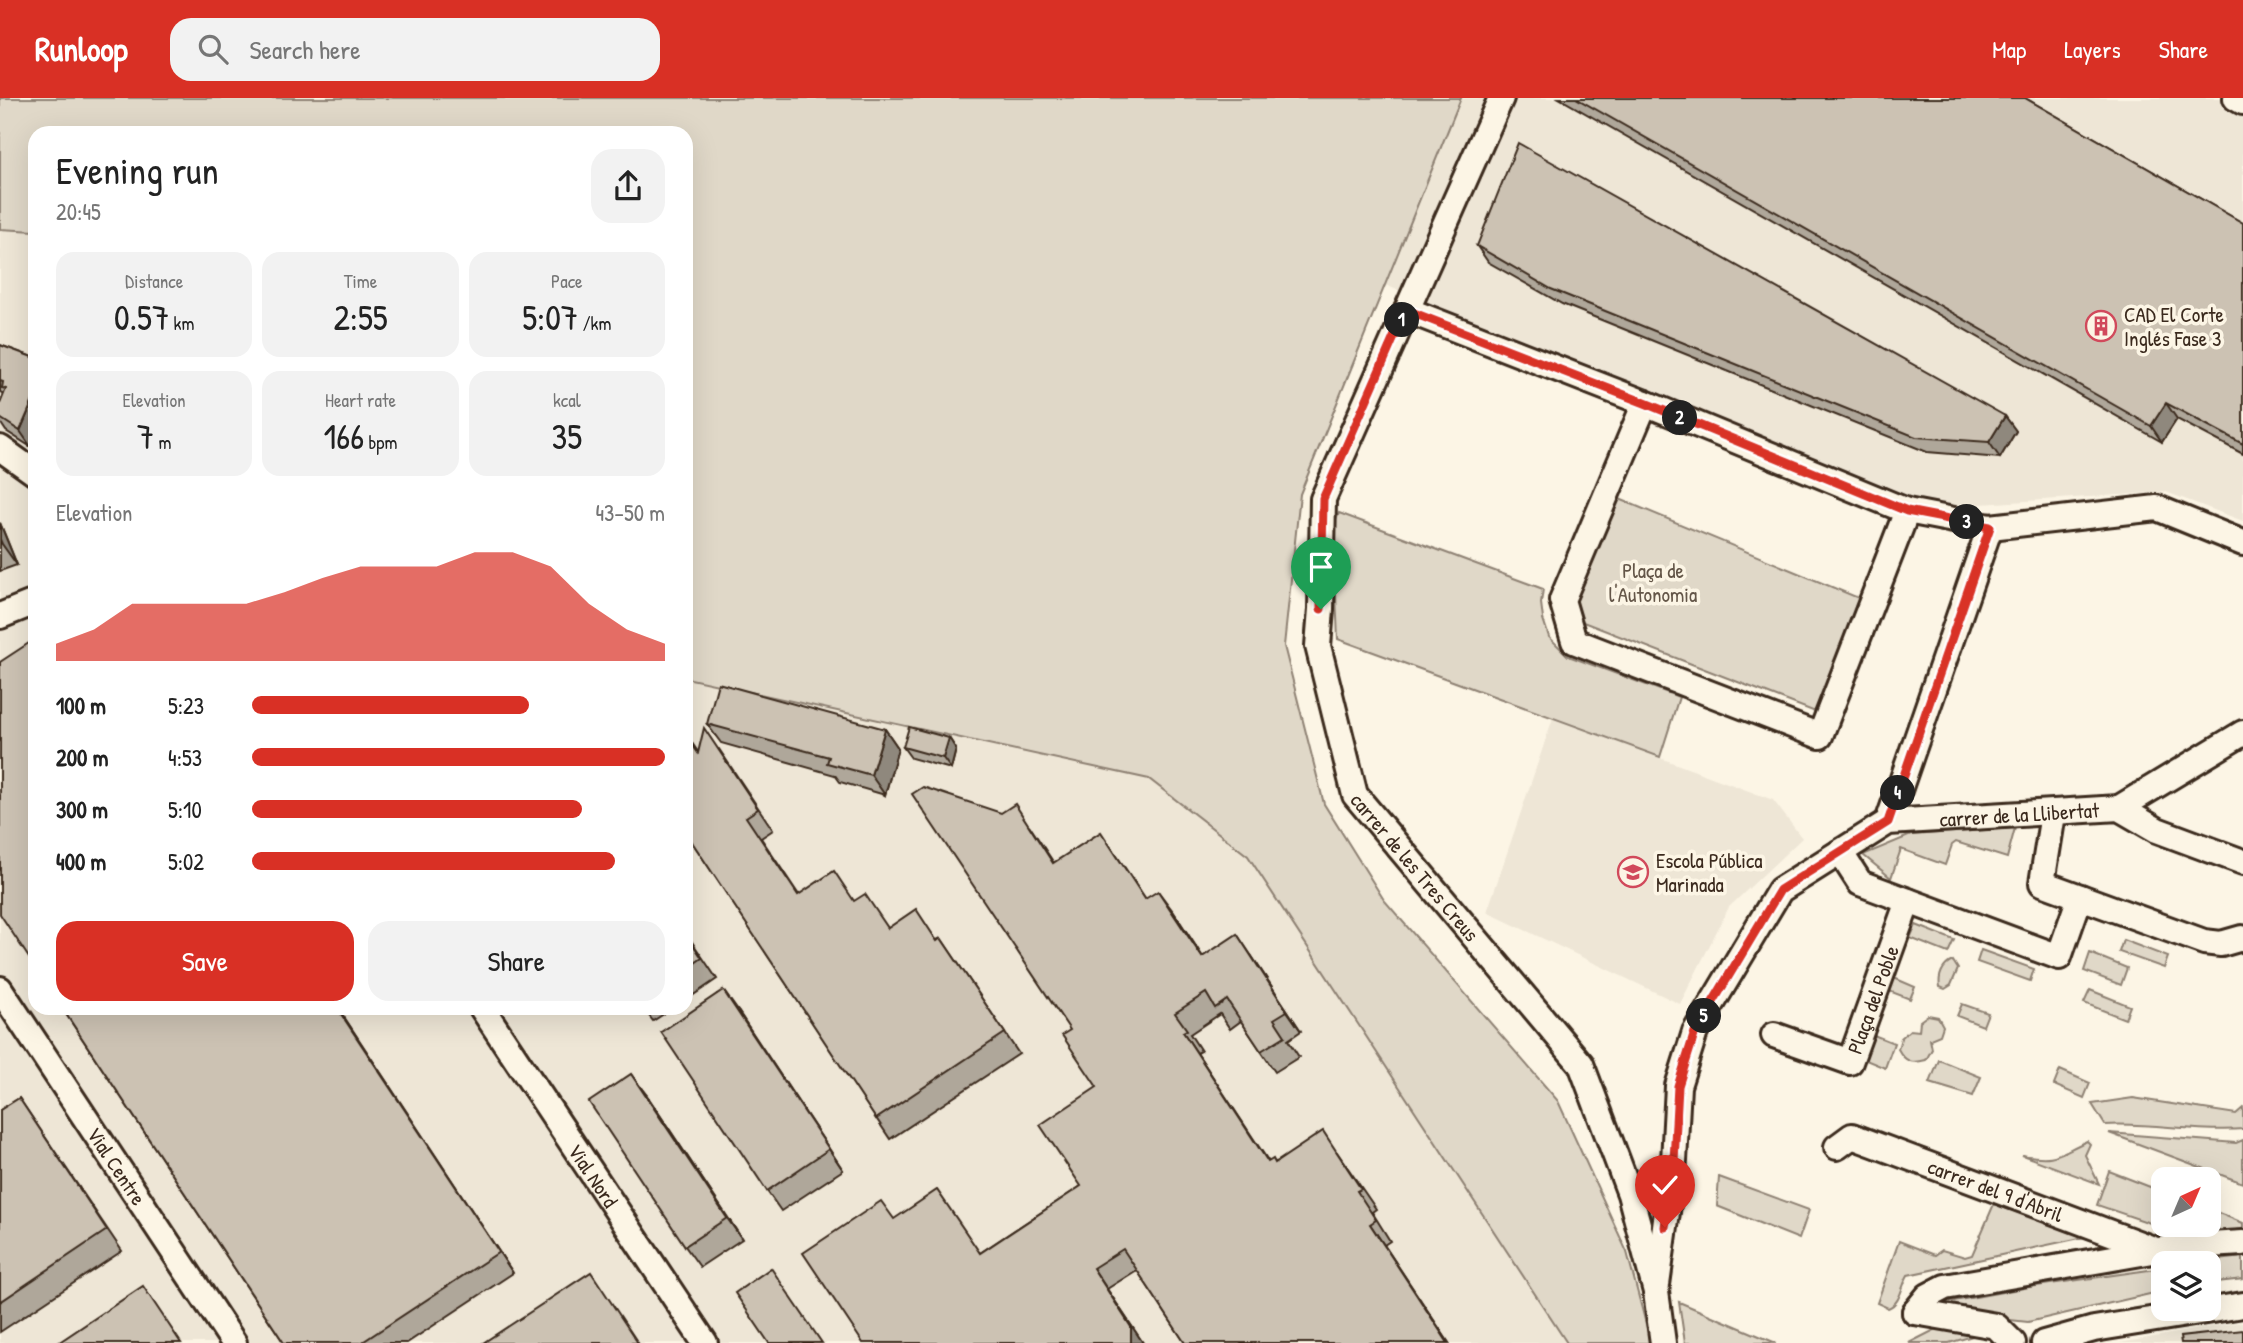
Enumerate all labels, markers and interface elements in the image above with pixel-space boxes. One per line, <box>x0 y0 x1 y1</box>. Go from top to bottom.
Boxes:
search box <box>170 18 660 81</box>
text: Runloop <box>35 27 128 71</box>
icon: search <box>194 30 232 68</box>
text: Search here <box>250 32 361 67</box>
text: Map <box>1992 33 2026 65</box>
text: Layers <box>2064 33 2121 65</box>
text: Share <box>2159 33 2208 65</box>
text: Evening run <box>56 144 219 196</box>
button: share <box>591 149 665 223</box>
text: 20:45 <box>56 196 101 227</box>
text: Distance <box>125 268 183 294</box>
text: Time <box>344 268 377 294</box>
text: Pace <box>551 268 583 294</box>
text: 0.57 <box>114 294 169 341</box>
text: 2:55 <box>333 294 388 341</box>
text: 5:07 <box>522 294 578 341</box>
place label: CAD El Corte Inglés Fase 3 <box>2124 300 2224 353</box>
pin: 1 <box>1384 302 1420 338</box>
text: 1 <box>1398 306 1405 332</box>
building icon: CAD El Corte Inglés Fase 3 <box>2084 309 2118 343</box>
text: km <box>169 310 194 336</box>
text: /km <box>578 310 611 336</box>
text: Elevation <box>123 387 186 413</box>
text: Heart rate <box>325 387 396 413</box>
text: kcal <box>553 387 581 413</box>
pin: 2 <box>1662 400 1698 436</box>
text: 2 <box>1675 404 1684 430</box>
text: 7 <box>137 413 154 460</box>
text: 166 <box>324 413 364 460</box>
text: 35 <box>552 413 582 460</box>
text: m <box>154 429 171 455</box>
text: bpm <box>364 429 397 455</box>
text: Elevation <box>56 497 132 528</box>
text: 43–50 m <box>595 497 665 528</box>
pin: 3 <box>1950 504 1984 540</box>
text: 3 <box>1962 508 1971 534</box>
pin <box>1291 537 1351 609</box>
icon: arrive <box>1302 548 1340 586</box>
park label: Plaça de l'Autonomia <box>1609 556 1697 609</box>
text: 100 m <box>56 690 106 721</box>
text: 5:23 <box>168 690 204 721</box>
text: 200 m <box>56 742 108 773</box>
text: 4:53 <box>168 742 202 773</box>
pin: 4 <box>1881 776 1916 810</box>
text: 4 <box>1894 779 1901 805</box>
street label: carrer de les Tres Creus <box>1344 786 1486 947</box>
text: 300 m <box>56 794 108 825</box>
text: 5:10 <box>168 794 202 825</box>
street label: carrer de la Llibertat <box>1939 795 2101 833</box>
text: 400 m <box>56 846 106 877</box>
text: 5:02 <box>168 846 204 877</box>
place label: Escola Pública Marinada <box>1656 846 1762 899</box>
school or university icon: Escola Pública Marinada <box>1616 855 1650 889</box>
button: Save <box>56 921 354 1001</box>
button: Share <box>368 921 665 1001</box>
street label: Plaça del Poble <box>1840 941 1905 1058</box>
pin: 5 <box>1686 998 1722 1034</box>
text: 5 <box>1699 1002 1708 1028</box>
street label: Vial Centre <box>80 1121 153 1211</box>
street label: Vial Nord <box>562 1138 625 1213</box>
street label: carrer del 9 d'Abril <box>1924 1151 2068 1229</box>
pin <box>1635 1155 1695 1227</box>
icon: check <box>1646 1166 1684 1204</box>
north arrow <box>2151 1167 2221 1237</box>
map controls <box>2151 1167 2221 1321</box>
button: layers <box>2151 1251 2221 1321</box>

